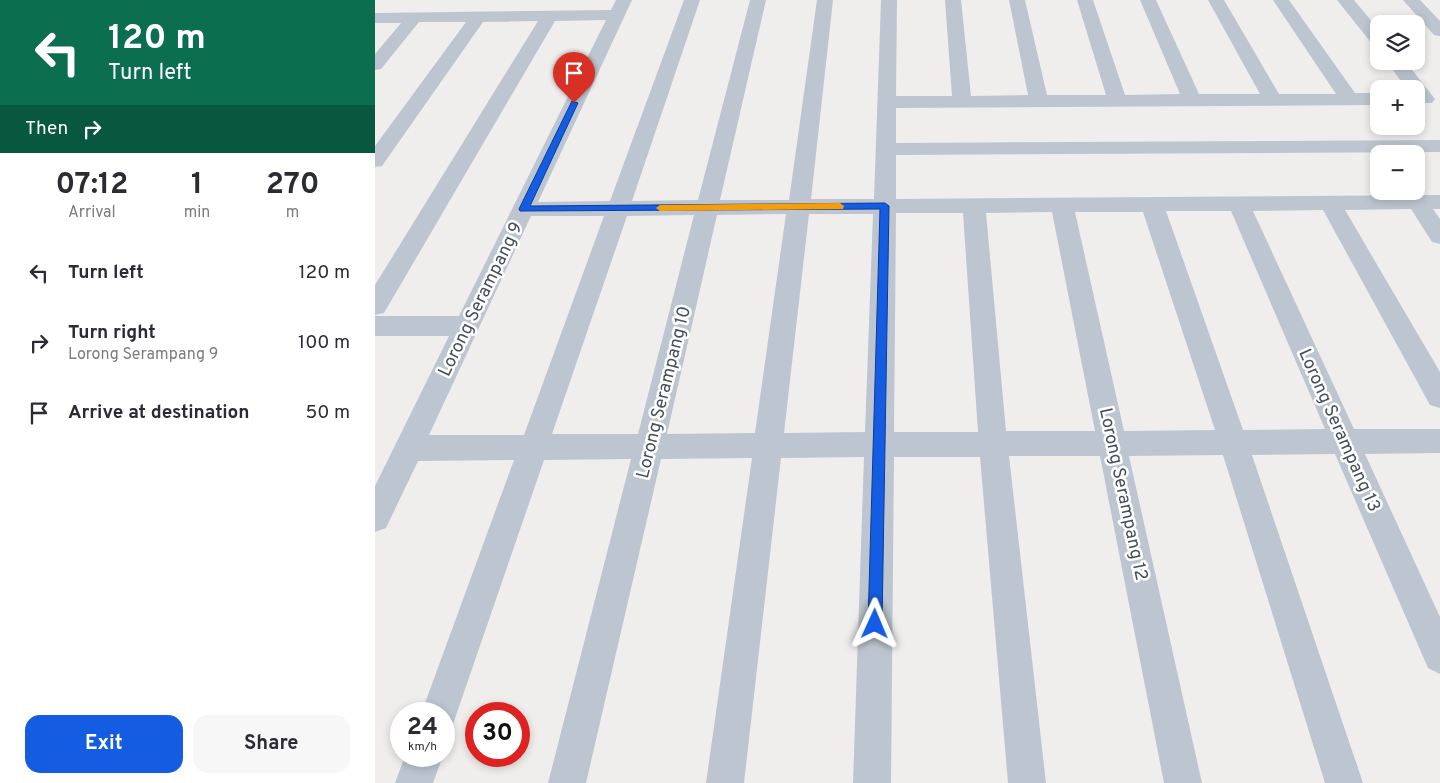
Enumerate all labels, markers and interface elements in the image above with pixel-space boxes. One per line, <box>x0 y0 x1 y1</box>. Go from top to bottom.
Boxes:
map controls <box>1370 15 1425 200</box>
button: layers <box>1370 15 1425 70</box>
text: 120 m <box>108 17 206 61</box>
icon: left <box>25 20 90 85</box>
pin <box>553 52 595 103</box>
icon: arrive <box>560 59 588 87</box>
text: Turn left <box>108 60 191 87</box>
button: + <box>1370 80 1425 135</box>
icon: right <box>78 115 106 143</box>
text: Then <box>25 117 68 141</box>
button: − <box>1370 145 1425 200</box>
text: 07:12 <box>55 167 128 204</box>
text: 1 <box>191 167 203 204</box>
text: 270 <box>266 167 320 204</box>
text: Arrival <box>68 203 116 223</box>
text: min <box>184 203 210 223</box>
text: m <box>286 203 299 223</box>
street label: Lorong Serampang 9 <box>434 219 529 381</box>
icon: left <box>25 259 53 287</box>
text: Turn left <box>68 261 144 285</box>
text: 120 m <box>299 261 350 285</box>
street label: Lorong Serampang 10 <box>632 304 697 481</box>
text: Turn right <box>68 321 156 345</box>
icon: right <box>25 329 53 357</box>
text: 100 m <box>298 331 350 355</box>
text: Lorong Serampang 9 <box>68 345 218 365</box>
street label: Lorong Serampang 13 <box>1292 346 1385 516</box>
icon: arrive <box>25 399 53 427</box>
text: Arrive at destination <box>68 401 249 425</box>
text: 50 m <box>305 401 350 425</box>
street label: Lorong Serampang 12 <box>1093 406 1152 583</box>
position arrow <box>848 597 900 649</box>
speed limit sign: 30 <box>465 702 530 767</box>
text: 24 <box>407 712 438 744</box>
button: Exit <box>25 715 183 773</box>
button: Share <box>193 715 350 773</box>
text: km/h <box>408 739 437 755</box>

